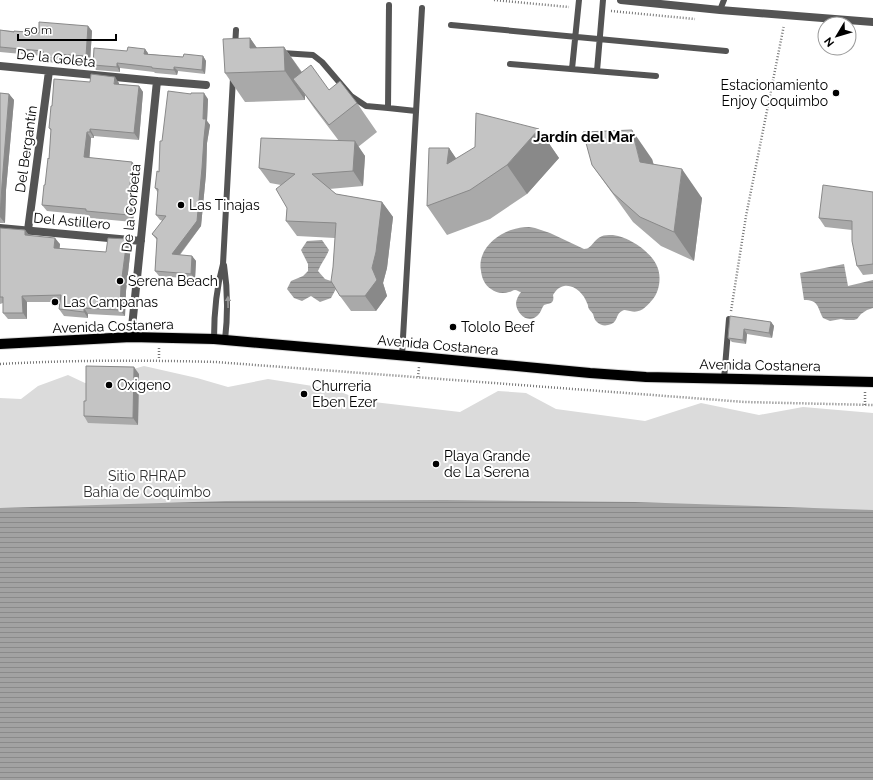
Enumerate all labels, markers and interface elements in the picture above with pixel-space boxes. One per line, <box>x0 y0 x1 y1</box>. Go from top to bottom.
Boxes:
scale bar <box>18 16 116 42</box>
north arrow <box>817 16 857 56</box>
text: 50 m <box>24 23 52 37</box>
text: N <box>822 35 837 49</box>
street label: De la Goleta <box>16 46 96 70</box>
place label: Estacionamiento Enjoy Coquimbo <box>720 77 828 109</box>
marker: Estacionamiento Enjoy Coquimbo <box>831 88 841 98</box>
street label: Del Bergantín <box>12 104 40 194</box>
district label: Jardín del Mar <box>533 128 635 146</box>
street label: De la Corbeta <box>118 163 144 253</box>
place label: Las Tinajas <box>189 197 260 213</box>
marker: Las Tinajas <box>176 200 186 210</box>
street label: Del Astillero <box>33 210 111 232</box>
place label: Serena Beach <box>128 273 218 289</box>
marker: Serena Beach <box>115 276 125 286</box>
place label: Las Campanas <box>63 294 158 310</box>
one-way arrow <box>225 295 231 308</box>
marker: Las Campanas <box>50 297 60 307</box>
street label: Avenida Costanera <box>52 316 174 336</box>
place label: Tololo Beef <box>461 319 536 335</box>
marker: Tololo Beef <box>448 322 458 332</box>
street label: Avenida Costanera <box>377 332 499 358</box>
street label: Avenida Costanera <box>699 356 821 374</box>
place label: Oxigeno <box>117 377 171 393</box>
place label: Churreria Eben Ezer <box>312 378 378 410</box>
marker: Oxigeno <box>104 380 114 390</box>
marker: Churreria Eben Ezer <box>299 389 309 399</box>
place label: Playa Grande de La Serena <box>444 448 530 480</box>
marker: Playa Grande de La Serena <box>431 459 441 469</box>
park label: Sitio RHRAP Bahía de Coquimbo <box>83 468 211 500</box>

